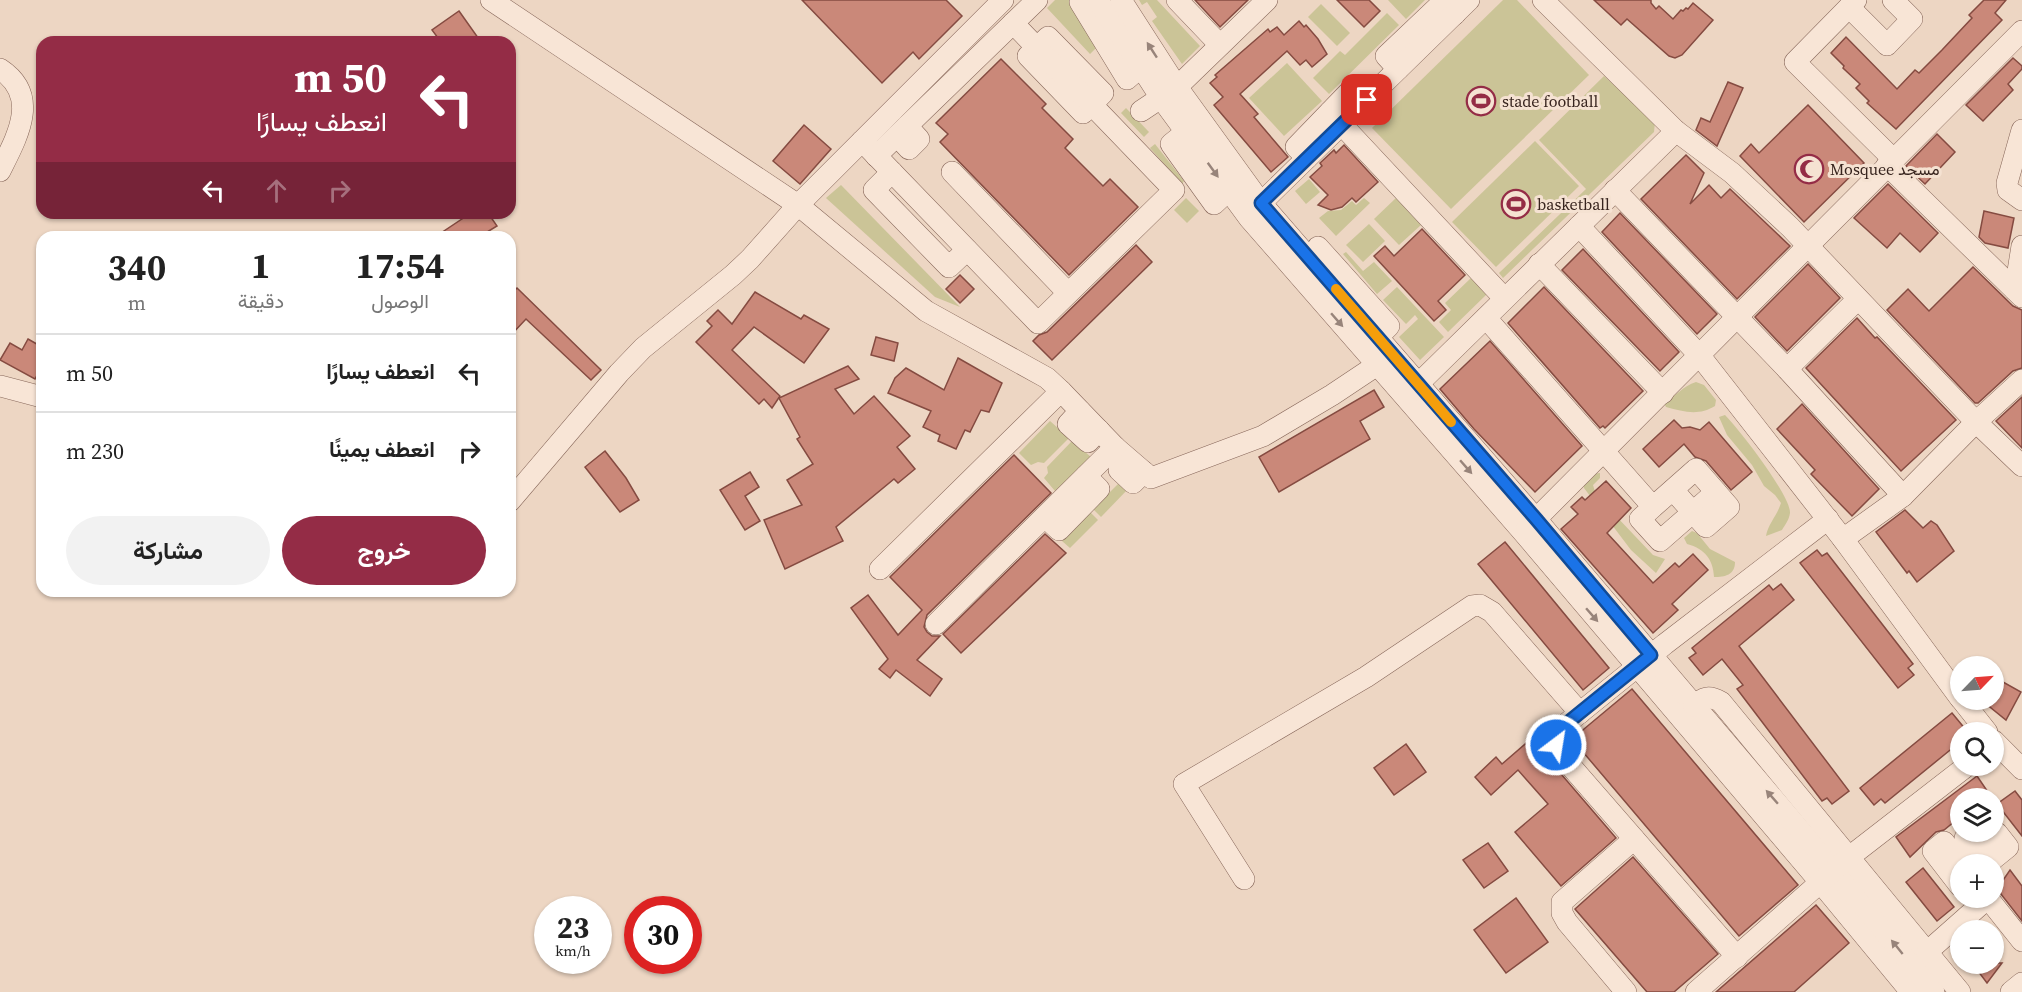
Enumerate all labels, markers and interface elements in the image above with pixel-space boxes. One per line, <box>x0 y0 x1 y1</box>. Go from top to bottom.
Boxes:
one-way arrow <box>1147 41 1158 58</box>
text: 50 m <box>294 48 387 106</box>
icon: left <box>408 60 486 138</box>
pin <box>1341 74 1392 125</box>
icon: arrive <box>1350 83 1383 116</box>
sports icon: stade football <box>1465 85 1497 117</box>
place label: stade football <box>1502 90 1598 112</box>
text: انعطف يسارًا <box>256 103 387 140</box>
mosque icon: Mosquee مسجد <box>1793 153 1825 185</box>
place label: Mosquee مسجد <box>1830 158 1939 180</box>
one-way arrow <box>1207 161 1219 177</box>
icon: left <box>197 174 230 207</box>
icon: ahead <box>260 174 293 207</box>
icon: right <box>323 174 356 207</box>
sports icon: basketball <box>1500 188 1532 220</box>
place label: basketball <box>1537 193 1610 215</box>
text: 1 <box>251 241 271 290</box>
text: 17:54 <box>356 241 444 290</box>
text: 340 <box>108 243 166 292</box>
text: دقيقة <box>238 287 284 315</box>
text: الوصول <box>371 287 429 315</box>
text: m <box>128 289 146 317</box>
one-way arrow <box>1330 312 1343 327</box>
text: انعطف يسارًا <box>326 356 435 386</box>
icon: left <box>453 357 486 390</box>
text: 50 m <box>66 358 113 388</box>
text: انعطف يمينًا <box>329 434 435 464</box>
icon: right <box>453 435 486 468</box>
text: 230 m <box>66 436 124 466</box>
one-way arrow <box>1459 459 1472 474</box>
button: مشاركة <box>66 516 270 585</box>
button: خروج <box>282 516 486 585</box>
one-way arrow <box>1585 607 1598 622</box>
north arrow <box>1950 656 2004 710</box>
map controls <box>1950 656 2004 974</box>
position arrow <box>1524 713 1588 777</box>
button: search <box>1950 722 2004 776</box>
button: layers <box>1950 788 2004 842</box>
one-way arrow <box>1765 790 1779 805</box>
button: + <box>1950 854 2004 908</box>
speed limit sign: 30 <box>624 896 702 974</box>
text: 23 <box>557 907 589 948</box>
button: − <box>1950 920 2004 974</box>
text: km/h <box>555 940 591 961</box>
one-way arrow <box>1891 940 1904 955</box>

